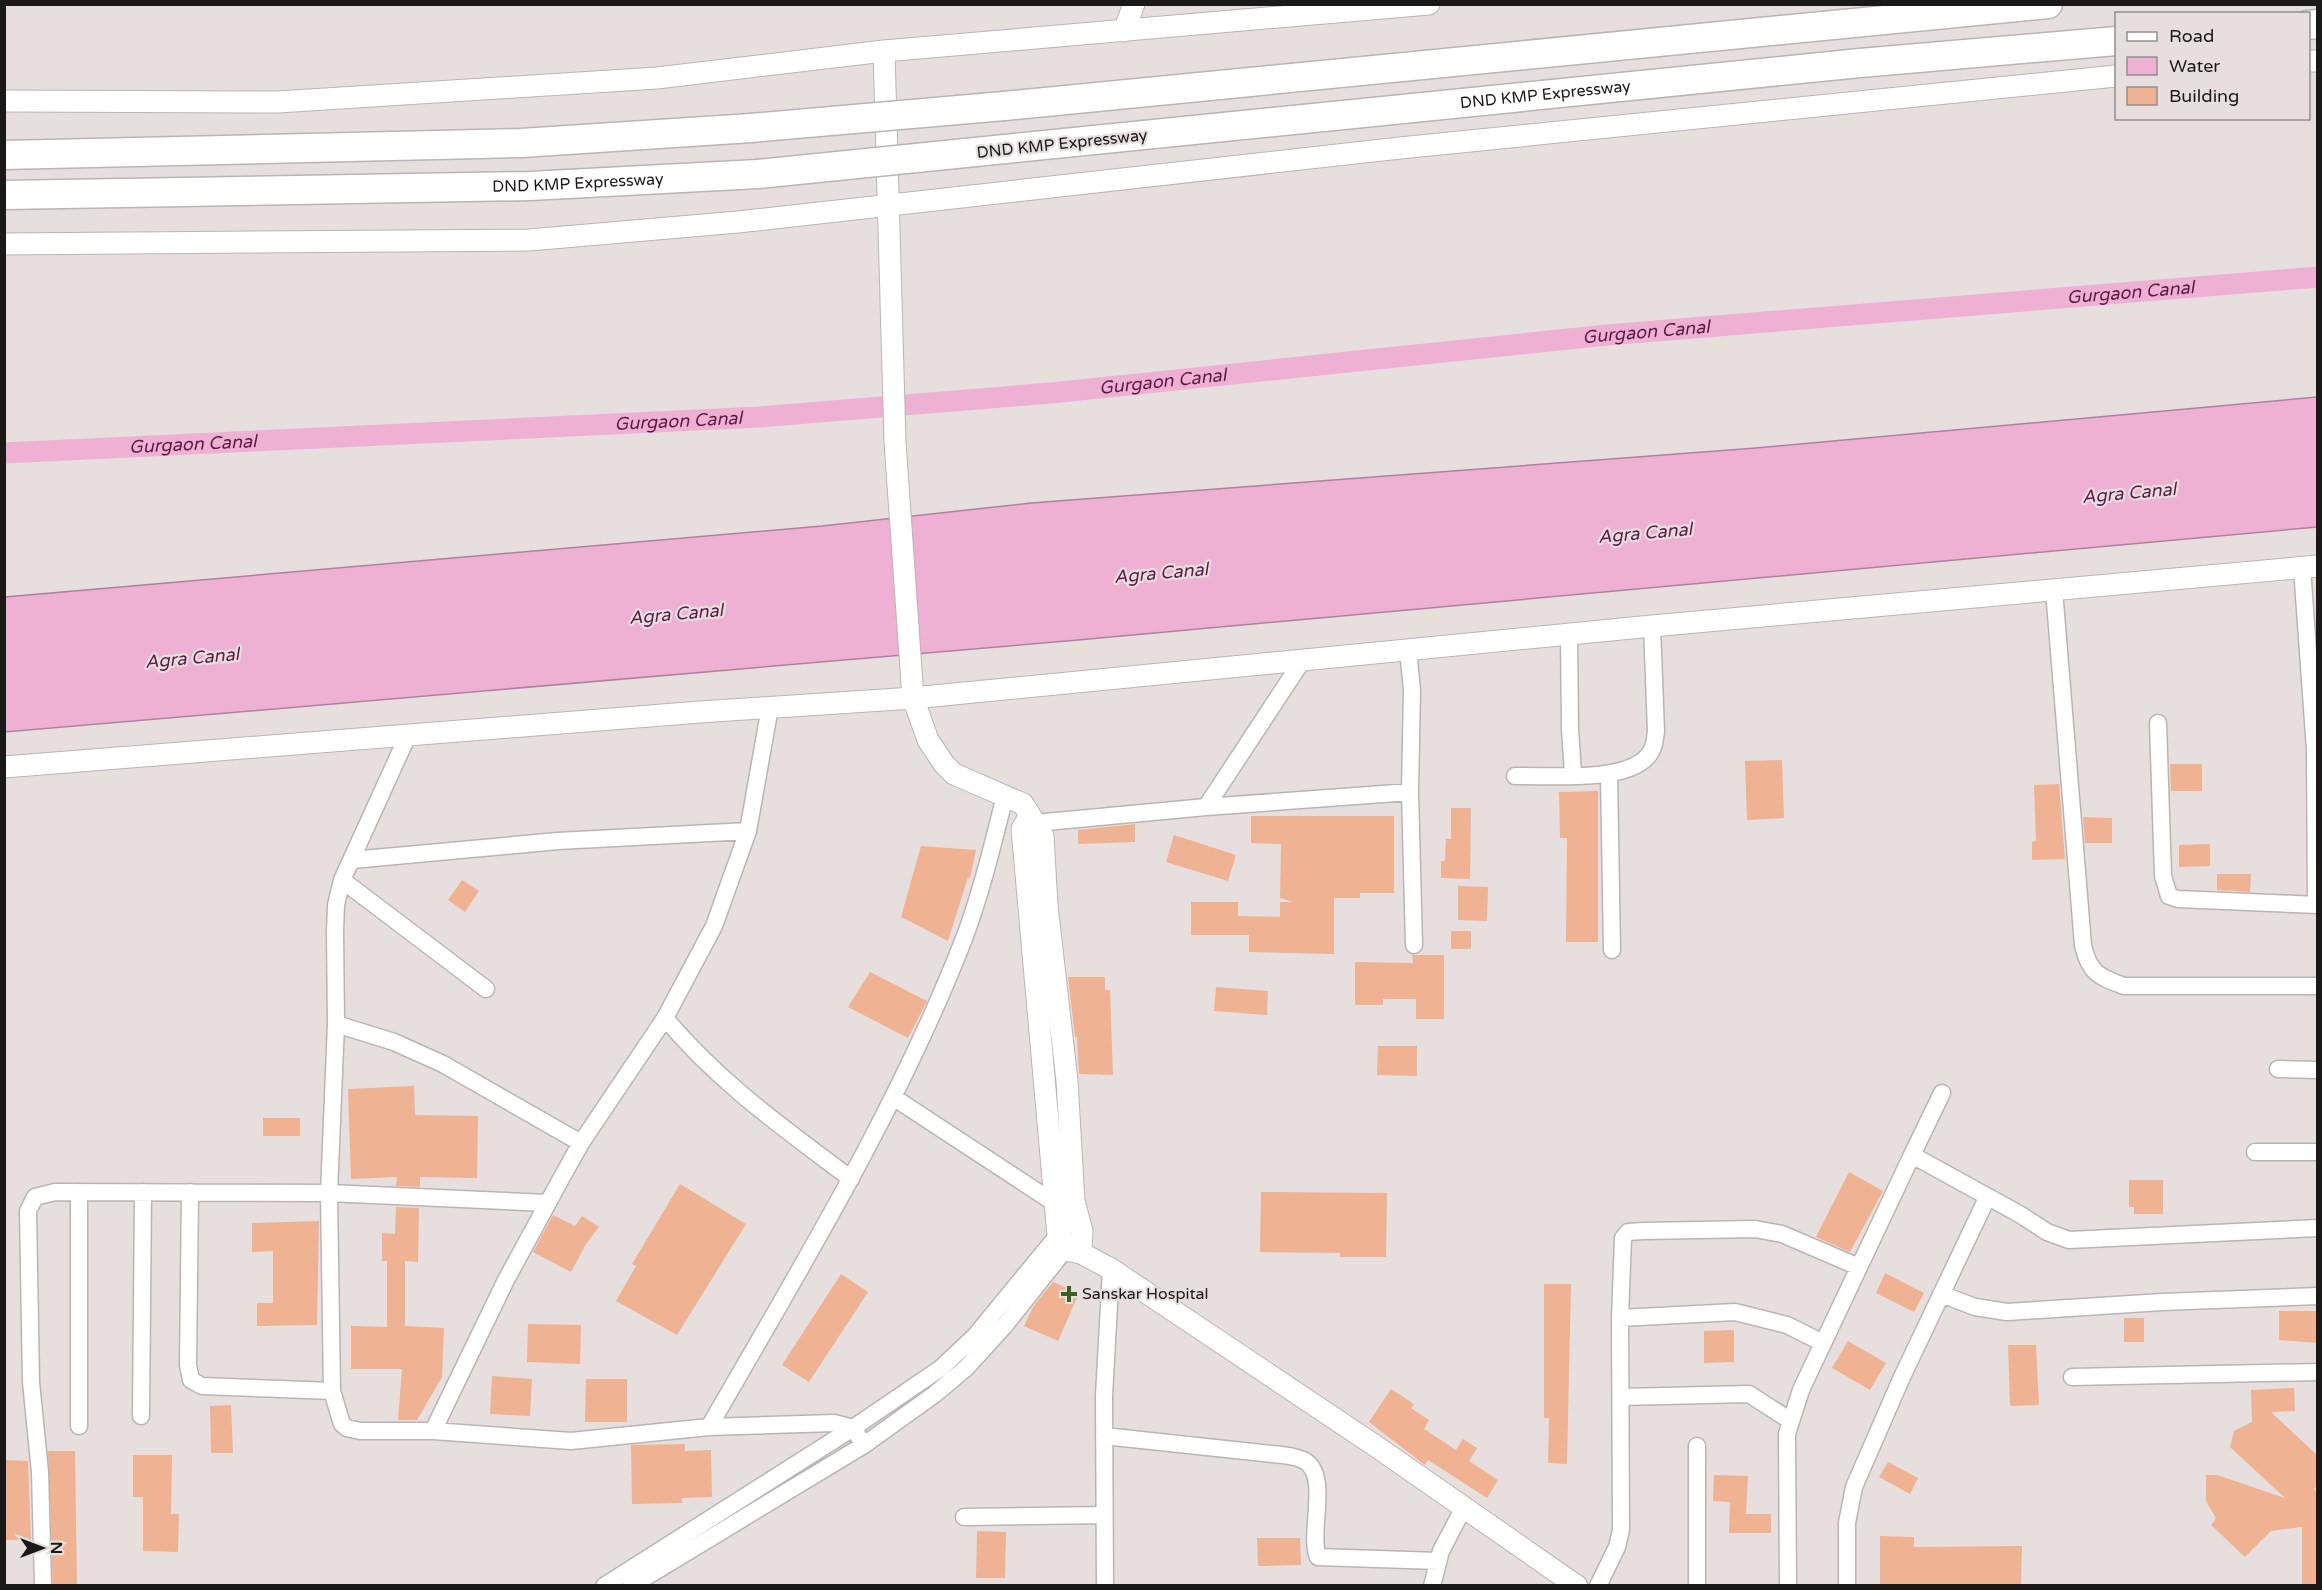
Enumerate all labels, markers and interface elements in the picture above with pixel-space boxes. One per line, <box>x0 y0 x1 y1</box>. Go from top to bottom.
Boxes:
legend <box>2115 12 2310 120</box>
text: Road <box>2169 25 2214 47</box>
text: Water <box>2169 55 2220 77</box>
street label: DND KMP Expressway <box>1459 76 1632 113</box>
text: Building <box>2169 85 2239 107</box>
street label: DND KMP Expressway <box>976 125 1149 163</box>
street label: DND KMP Expressway <box>492 169 664 197</box>
water label: Gurgaon Canal <box>2066 276 2197 308</box>
water label: Gurgaon Canal <box>1581 315 1713 348</box>
water label: Gurgaon Canal <box>1098 364 1230 399</box>
water label: Gurgaon Canal <box>614 407 745 435</box>
water label: Gurgaon Canal <box>129 430 260 458</box>
water label: Agra Canal <box>2081 478 2180 508</box>
water label: Agra Canal <box>1597 518 1696 548</box>
water label: Agra Canal <box>1113 558 1212 588</box>
water label: Agra Canal <box>628 599 727 629</box>
water label: Agra Canal <box>144 643 243 673</box>
place label: Sanskar Hospital <box>1082 1284 1209 1304</box>
marker: Sanskar Hospital <box>1060 1285 1078 1303</box>
north arrow <box>12 1518 72 1578</box>
text: N <box>46 1542 66 1554</box>

